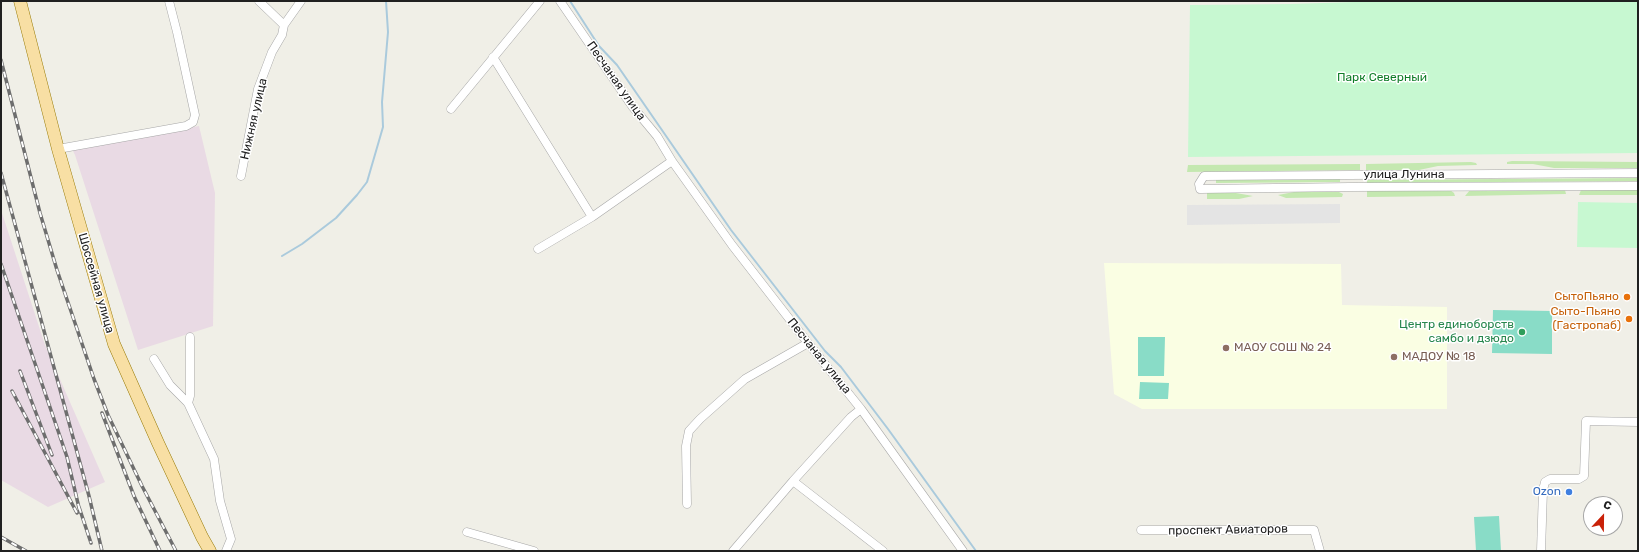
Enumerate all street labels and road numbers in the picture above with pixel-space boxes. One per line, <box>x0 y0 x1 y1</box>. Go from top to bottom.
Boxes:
street label: Песчаная улица <box>583 39 649 123</box>
street label: Нижняя улица <box>238 77 270 161</box>
street label: улица Лунина <box>1363 168 1445 182</box>
street label: Шоссейная улица <box>75 231 117 335</box>
street label: Песчаная улица <box>784 315 854 397</box>
street label: проспект Авиаторов <box>1168 522 1288 538</box>

